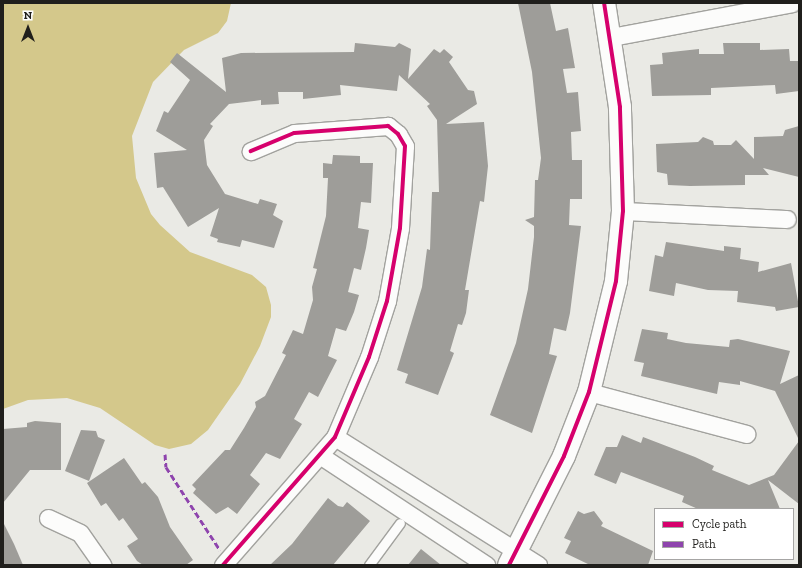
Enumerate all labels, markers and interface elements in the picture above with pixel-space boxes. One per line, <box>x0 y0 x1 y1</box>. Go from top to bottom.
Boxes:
north arrow <box>8 8 48 48</box>
text: N <box>24 9 32 22</box>
legend <box>654 508 794 560</box>
text: Cycle path <box>692 517 746 531</box>
text: Path <box>692 537 716 551</box>

